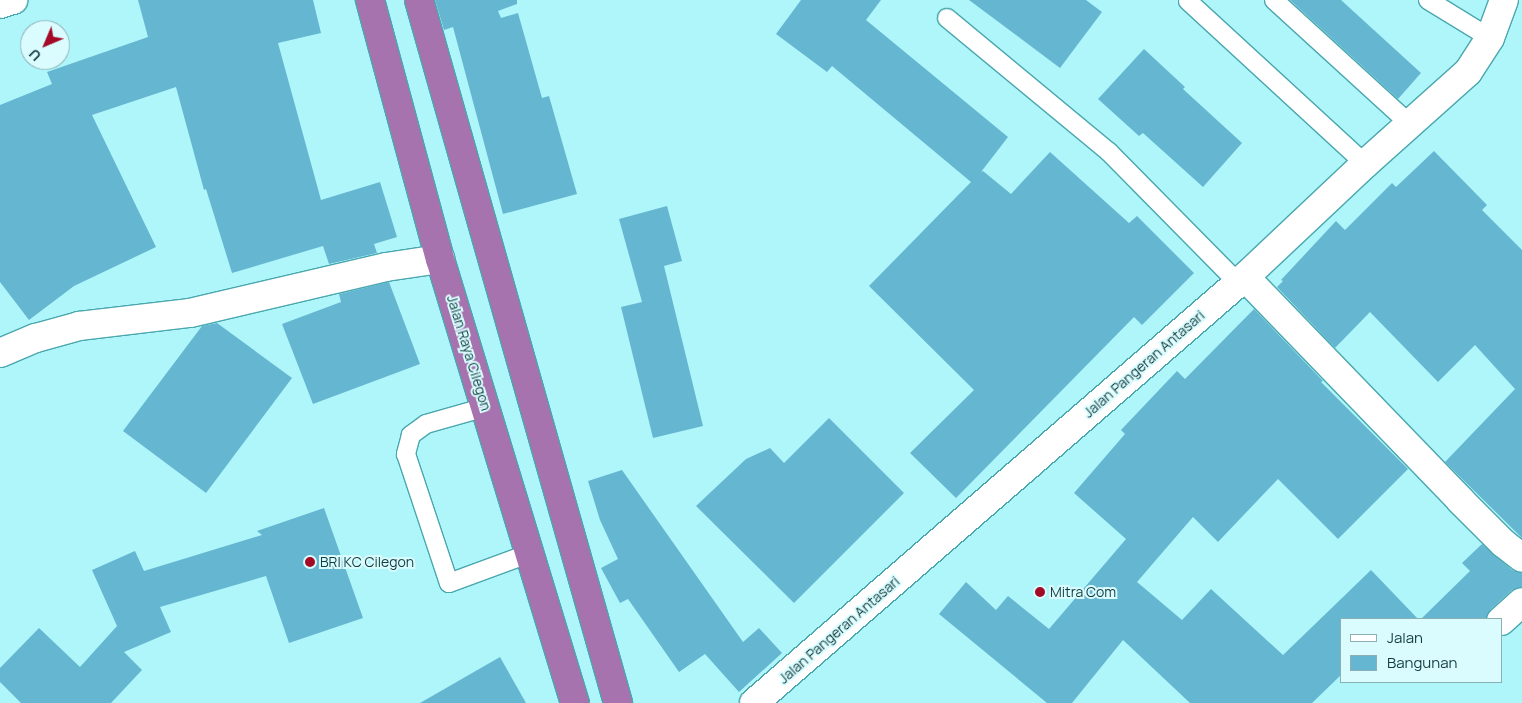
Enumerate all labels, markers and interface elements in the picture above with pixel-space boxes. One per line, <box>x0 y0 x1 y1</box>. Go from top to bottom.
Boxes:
north arrow <box>20 20 70 70</box>
text: U <box>24 45 45 66</box>
street label: Jalan Raya Cilegon <box>443 293 495 413</box>
street label: Jalan Pangeran Antasari <box>1080 307 1208 421</box>
place label: BRI KC Cilegon <box>320 554 414 570</box>
marker: BRI KC Cilegon <box>304 556 316 568</box>
street label: Jalan Pangeran Antasari <box>775 573 903 687</box>
place label: Mitra Com <box>1050 584 1116 600</box>
marker: Mitra Com <box>1034 586 1046 598</box>
legend <box>1340 618 1502 683</box>
text: Jalan <box>1387 627 1423 648</box>
text: Bangunan <box>1387 652 1457 673</box>

